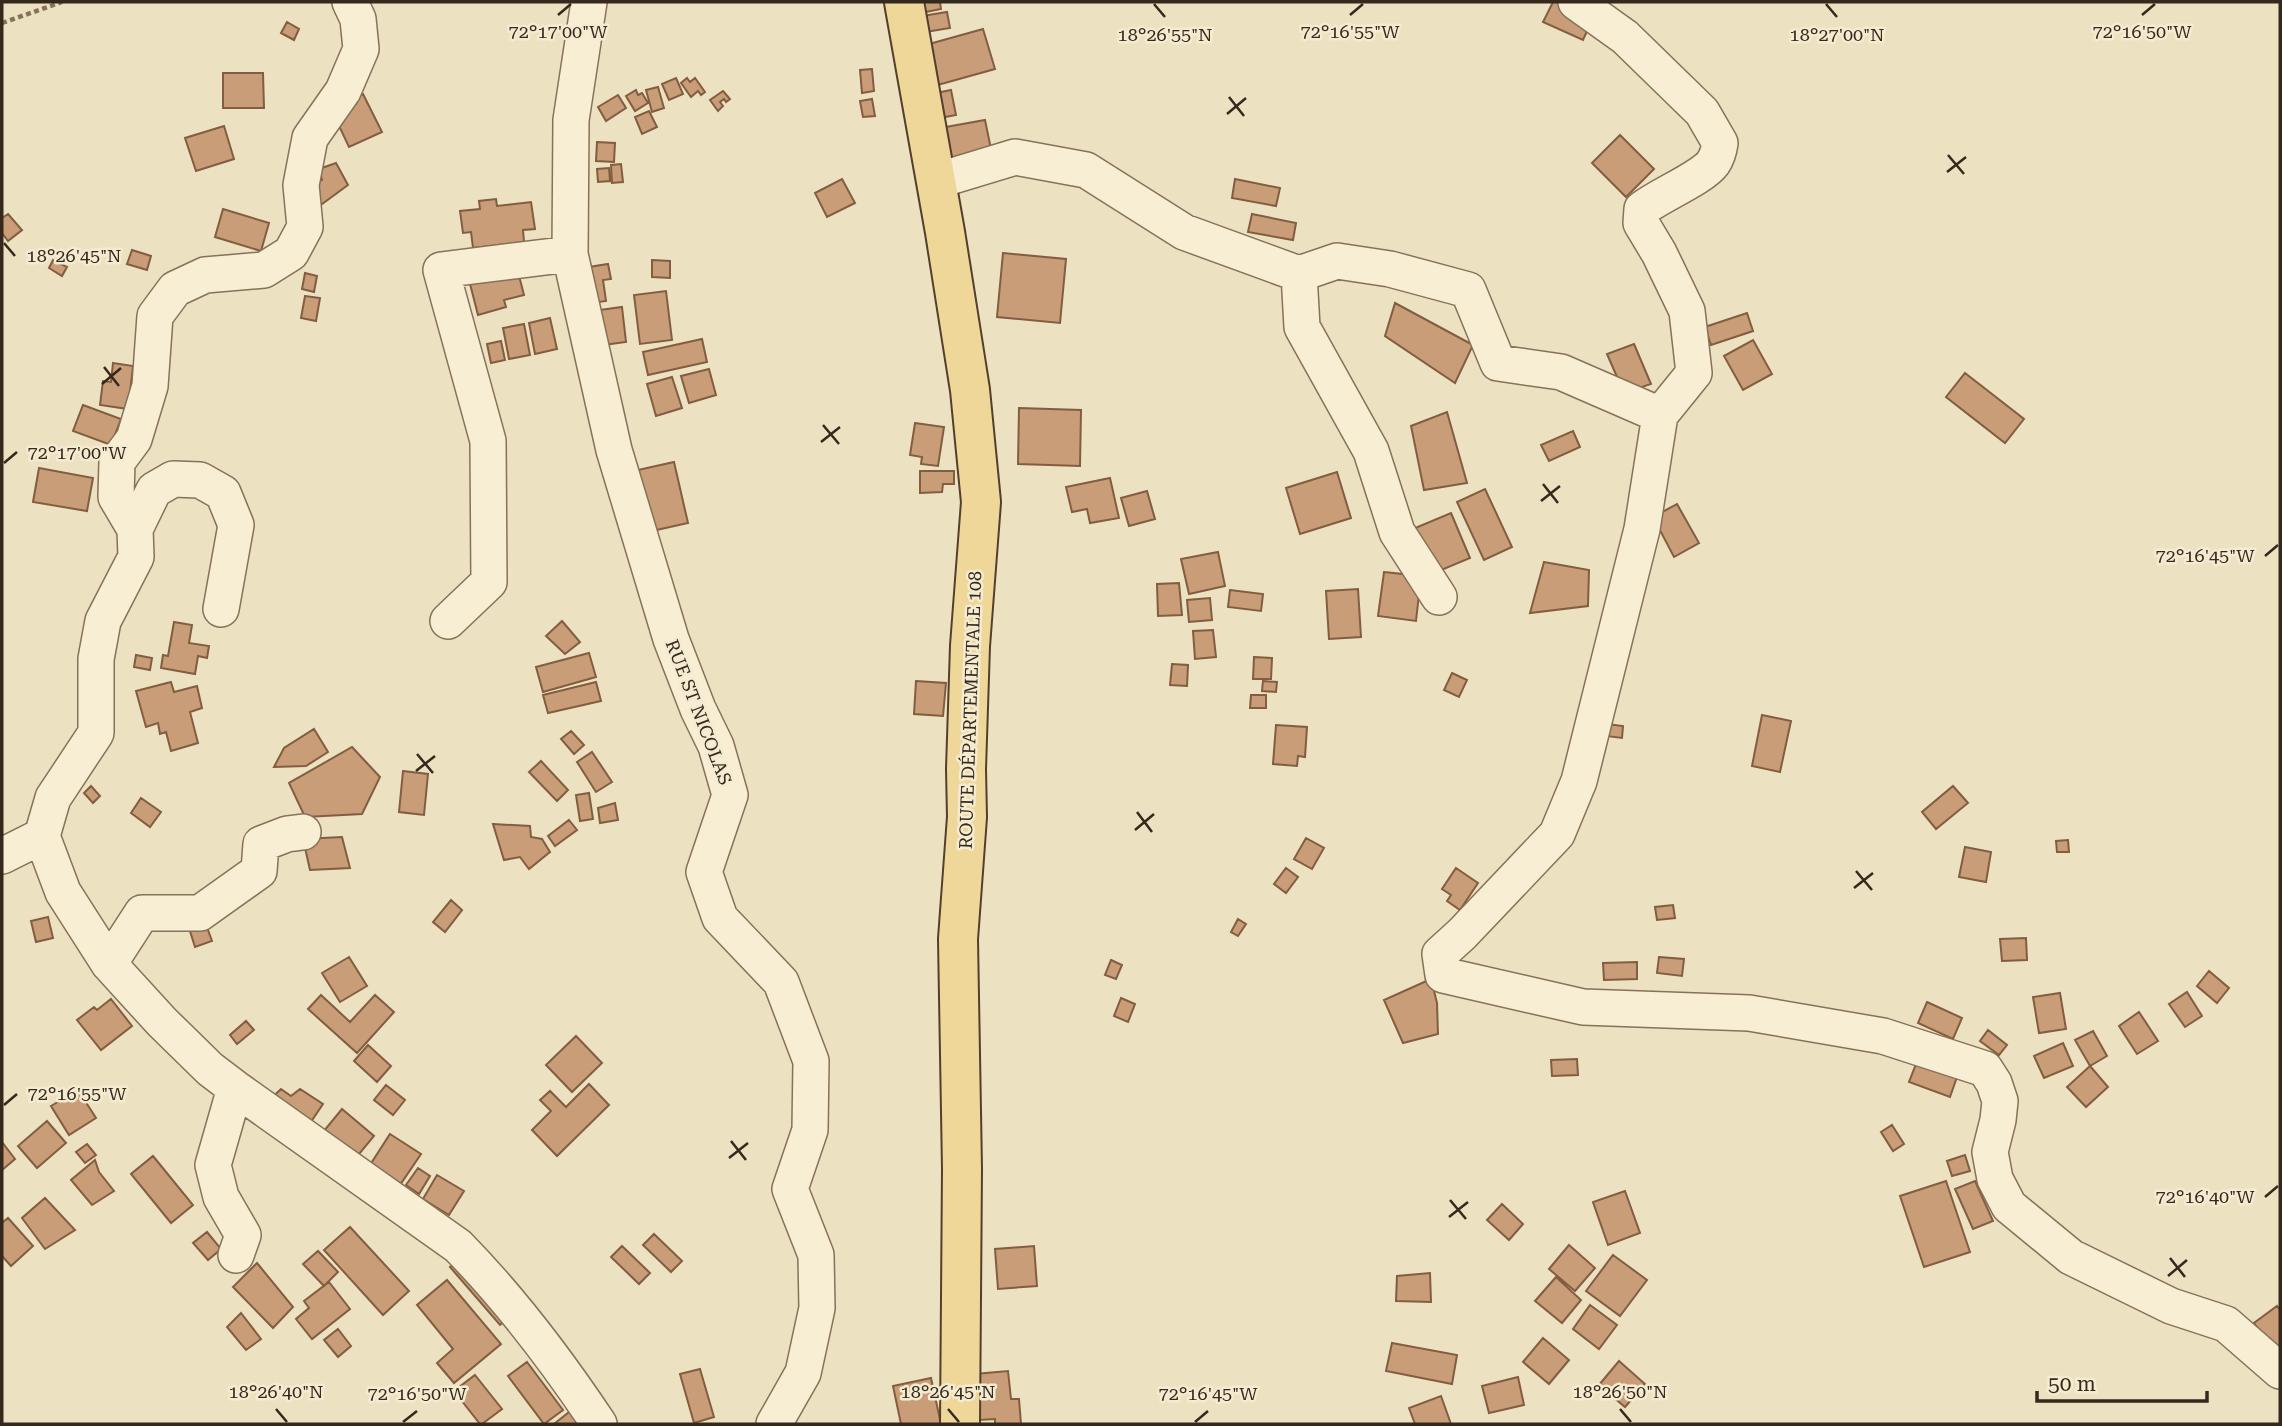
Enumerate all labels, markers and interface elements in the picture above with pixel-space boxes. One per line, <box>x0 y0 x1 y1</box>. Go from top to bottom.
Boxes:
text: 72°17'00"W <box>509 21 608 42</box>
text: 72°16'55"W <box>1301 21 1400 42</box>
text: 72°16'50"W <box>2093 21 2192 42</box>
text: 18°26'55"N <box>1118 24 1212 45</box>
text: 18°27'00"N <box>1790 24 1884 45</box>
text: 18°26'45"N <box>27 245 121 266</box>
text: 72°17'00"W <box>28 442 127 463</box>
text: 72°16'45"W <box>2156 545 2255 566</box>
street label: ROUTE DÉPARTEMENTALE 108 <box>955 570 985 850</box>
street label: RUE ST NICOLAS <box>662 636 736 788</box>
text: 72°16'55"W <box>28 1083 127 1104</box>
text: 72°16'40"W <box>2156 1186 2255 1207</box>
scale bar <box>2037 1360 2207 1404</box>
text: 50 m <box>2048 1372 2096 1396</box>
text: 18°26'40"N <box>229 1381 323 1402</box>
text: 18°26'45"N <box>901 1381 995 1402</box>
text: 18°26'50"N <box>1573 1381 1667 1402</box>
text: 72°16'50"W <box>368 1383 467 1404</box>
text: 72°16'45"W <box>1159 1383 1258 1404</box>

